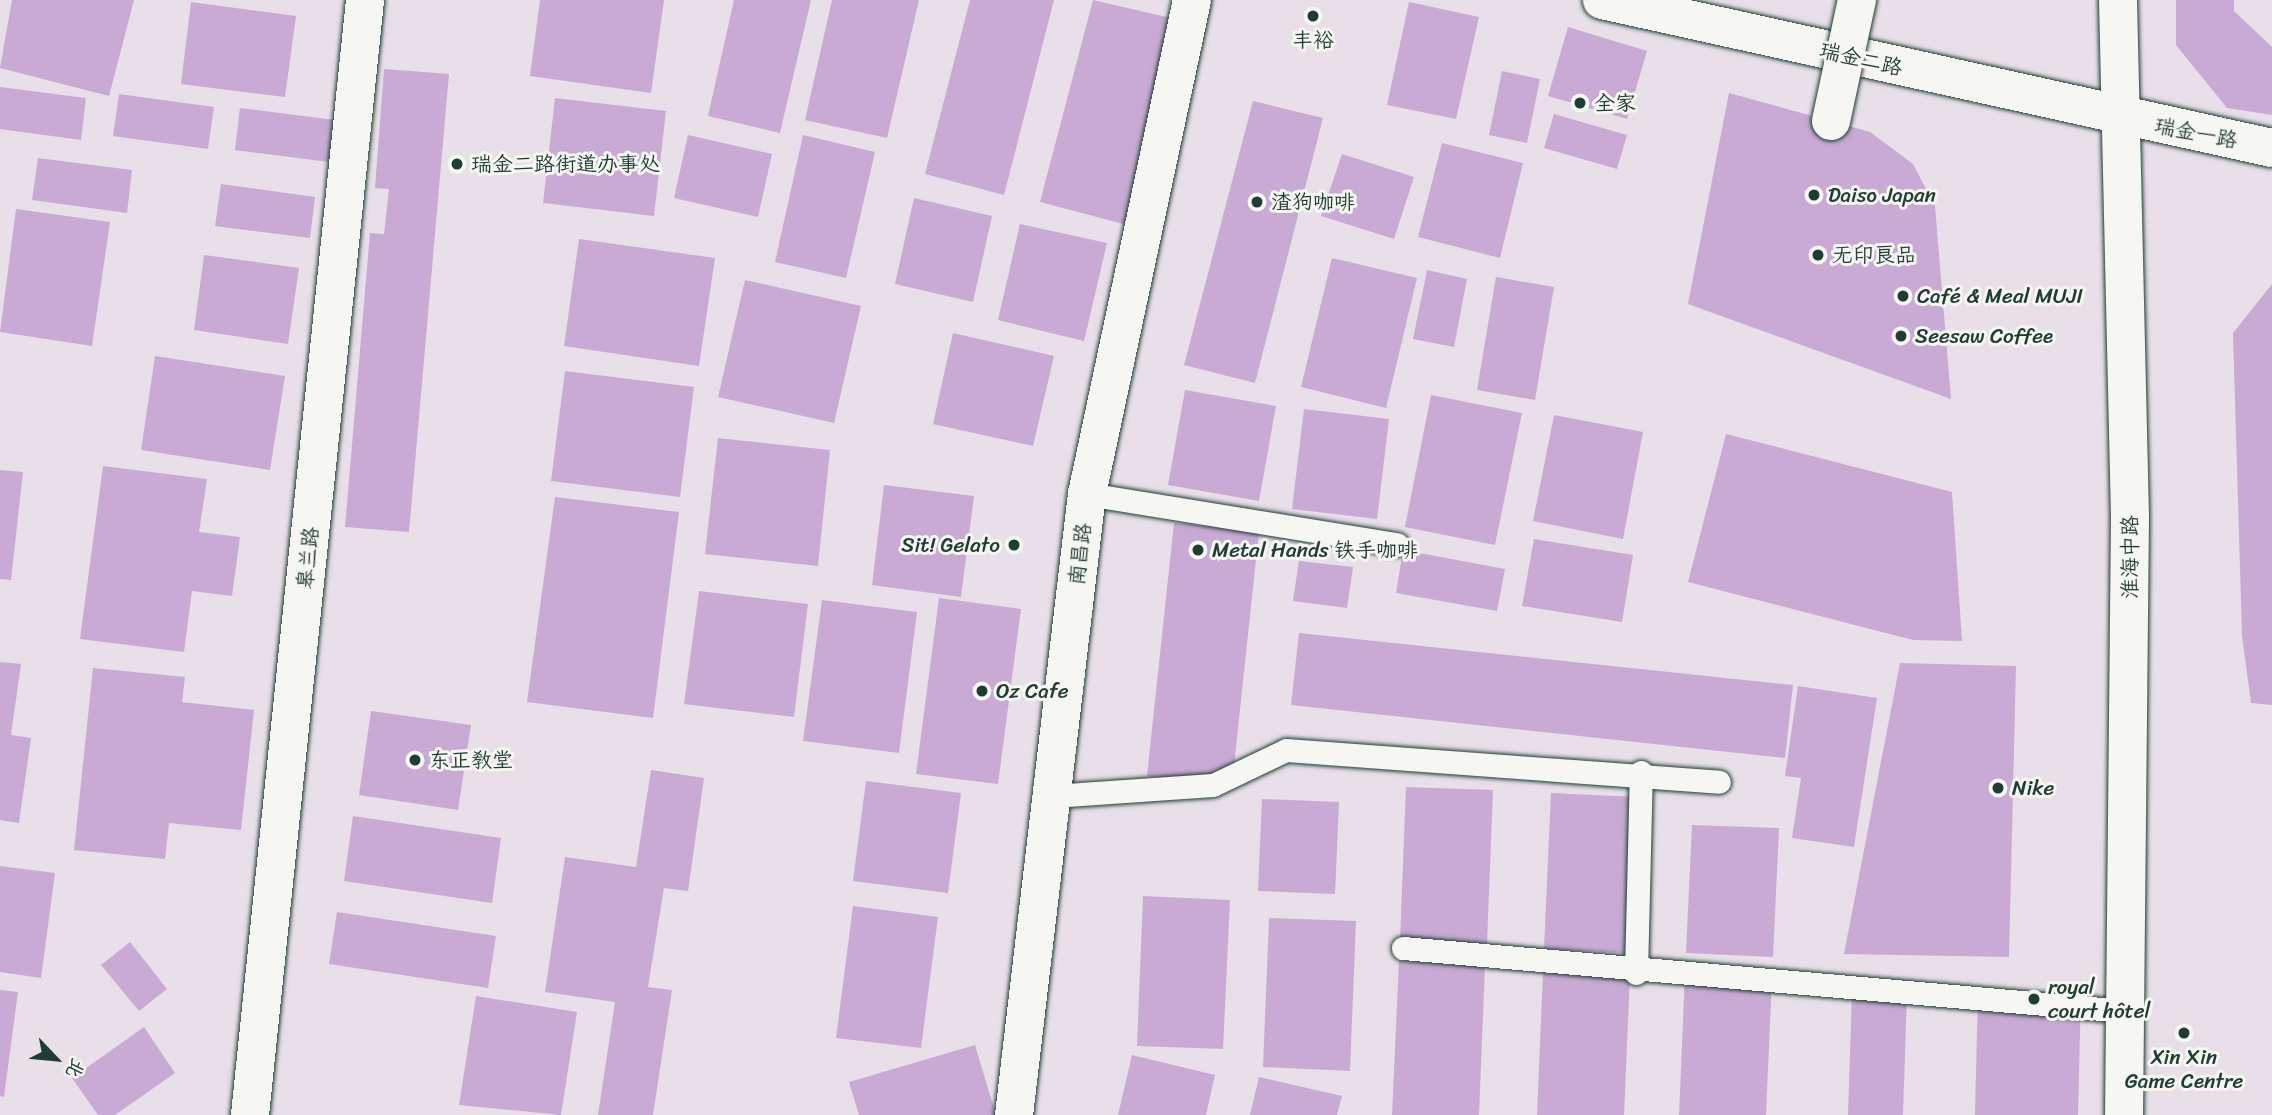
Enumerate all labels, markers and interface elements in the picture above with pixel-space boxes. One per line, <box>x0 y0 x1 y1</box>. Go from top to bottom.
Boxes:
marker: 丰裕 <box>1305 8 1321 24</box>
place label: 丰裕 <box>1292 27 1334 53</box>
street label: 瑞金二路 <box>1817 37 1905 81</box>
place label: 全家 <box>1594 90 1636 116</box>
marker: 全家 <box>1572 95 1588 111</box>
street label: 瑞金一路 <box>2152 113 2240 153</box>
place label: 瑞金二路街道办事处 <box>471 151 660 177</box>
marker: 瑞金二路街道办事处 <box>449 156 465 172</box>
place label: Daiso Japan <box>1828 182 1936 208</box>
marker: Daiso Japan <box>1806 187 1822 203</box>
place label: 渣狗咖啡 <box>1271 189 1355 215</box>
marker: 渣狗咖啡 <box>1249 194 1265 210</box>
place label: 无印良品 <box>1832 242 1916 268</box>
marker: 无印良品 <box>1810 247 1826 263</box>
place label: Café & Meal MUJI <box>1917 283 2082 309</box>
marker: Café & Meal MUJI <box>1895 288 1911 304</box>
place label: Seesaw Coffee <box>1915 323 2053 349</box>
marker: Seesaw Coffee <box>1893 328 1909 344</box>
street label: 淮海中路 <box>2117 515 2143 599</box>
street label: 南昌路 <box>1064 521 1096 587</box>
street label: 皋兰路 <box>292 525 324 591</box>
place label: Sit! Gelato <box>901 532 1000 558</box>
marker: Sit! Gelato <box>1006 537 1022 553</box>
place label: Metal Hands 铁手咖啡 <box>1212 537 1417 563</box>
marker: Metal Hands 铁手咖啡 <box>1190 542 1206 558</box>
place label: Oz Cafe <box>996 678 1069 704</box>
marker: Oz Cafe <box>974 683 990 699</box>
place label: 东正教堂 <box>429 747 513 773</box>
marker: 东正教堂 <box>407 752 423 768</box>
place label: Nike <box>2012 775 2054 801</box>
marker: Nike <box>1990 780 2006 796</box>
place label: royal court hôtel <box>2048 974 2151 1024</box>
marker: royal court hôtel <box>2026 991 2042 1007</box>
north arrow <box>21 1024 91 1094</box>
marker: Xin Xin Game Centre <box>2176 1025 2192 1041</box>
place label: Xin Xin Game Centre <box>2124 1044 2244 1094</box>
text: 北 <box>56 1053 94 1084</box>

